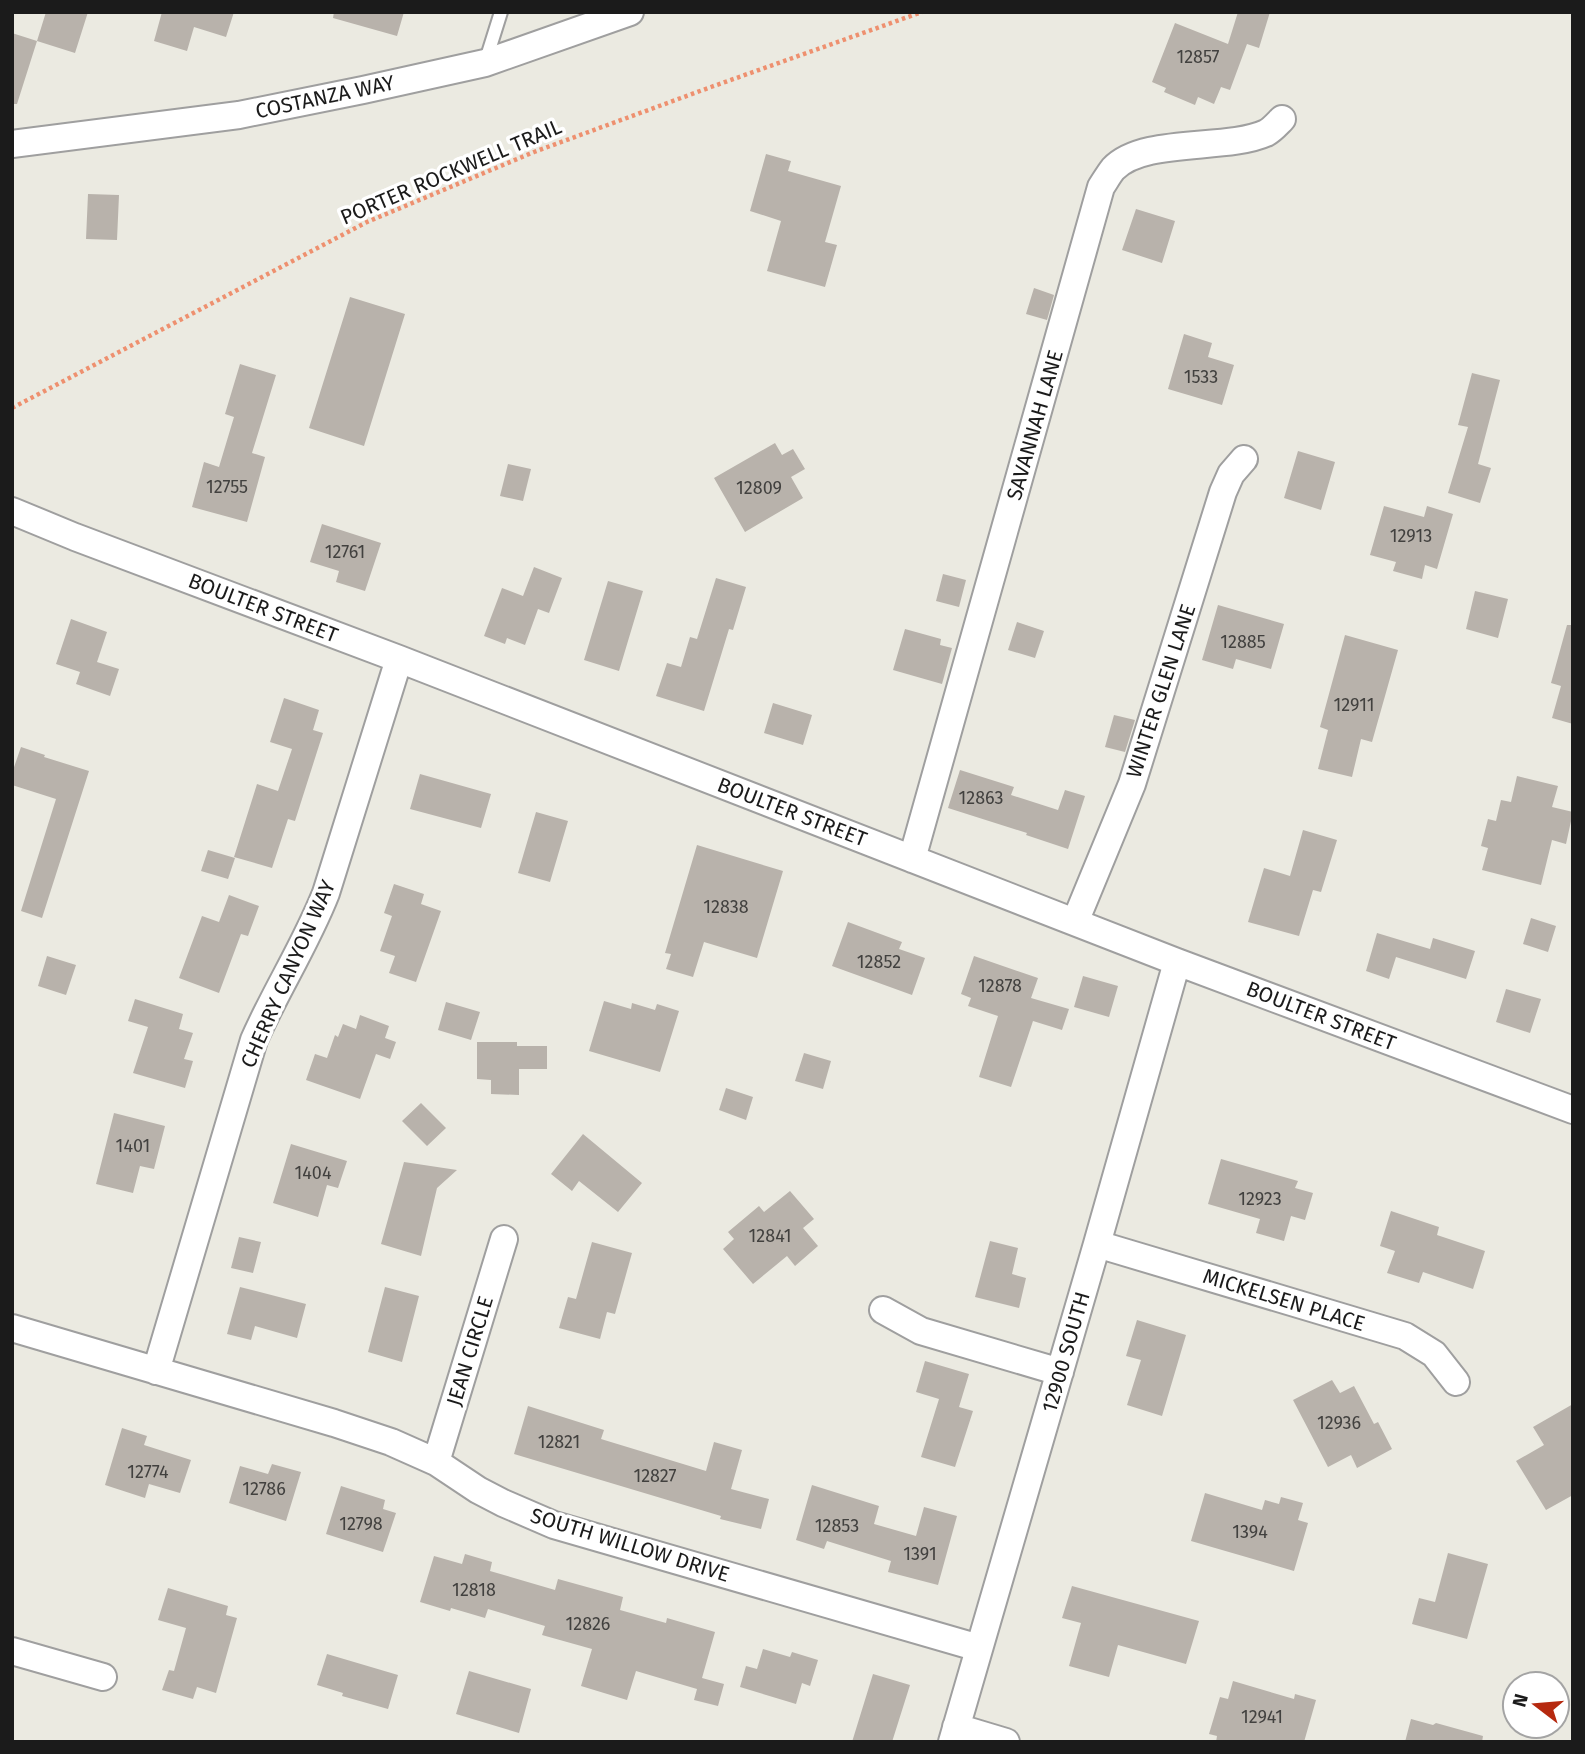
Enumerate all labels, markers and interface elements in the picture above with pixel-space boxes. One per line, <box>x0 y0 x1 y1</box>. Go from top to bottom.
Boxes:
house number: 12857 <box>1176 46 1220 68</box>
street label: COSTANZA WAY <box>253 69 397 124</box>
street label: PORTER ROCKWELL TRAIL <box>336 113 566 230</box>
street label: SAVANNAH LANE <box>1001 347 1069 503</box>
house number: 1533 <box>1184 366 1218 388</box>
house number: 12755 <box>206 476 248 498</box>
house number: 12809 <box>736 477 782 499</box>
house number: 12913 <box>1390 525 1432 547</box>
house number: 12761 <box>325 541 365 563</box>
street label: BOULTER STREET <box>185 568 342 649</box>
street label: WINTER GLEN LANE <box>1121 601 1201 781</box>
house number: 12885 <box>1220 631 1266 653</box>
house number: 12911 <box>1334 694 1374 716</box>
street label: BOULTER STREET <box>714 772 871 853</box>
house number: 12863 <box>958 787 1004 809</box>
street label: CHERRY CANYON WAY <box>235 876 341 1072</box>
house number: 12838 <box>703 896 749 918</box>
house number: 12852 <box>857 951 901 973</box>
house number: 12878 <box>978 975 1022 997</box>
street label: BOULTER STREET <box>1243 976 1400 1057</box>
house number: 1401 <box>116 1135 150 1157</box>
house number: 1404 <box>295 1162 332 1184</box>
house number: 12923 <box>1238 1188 1282 1210</box>
house number: 12841 <box>749 1225 791 1247</box>
street label: MICKELSEN PLACE <box>1200 1263 1368 1337</box>
street label: 12900 SOUTH <box>1036 1289 1096 1415</box>
street label: JEAN CIRCLE <box>441 1293 499 1409</box>
house number: 12936 <box>1317 1412 1361 1434</box>
house number: 12821 <box>538 1431 580 1453</box>
house number: 12774 <box>127 1461 169 1483</box>
house number: 12827 <box>633 1465 677 1487</box>
house number: 12786 <box>242 1478 286 1500</box>
street label: SOUTH WILLOW DRIVE <box>527 1502 733 1588</box>
house number: 12798 <box>339 1513 383 1535</box>
house number: 12853 <box>815 1515 859 1537</box>
house number: 1394 <box>1232 1521 1268 1543</box>
house number: 1391 <box>903 1543 937 1565</box>
house number: 12818 <box>452 1579 496 1601</box>
house number: 12826 <box>566 1613 610 1635</box>
north arrow <box>1501 1670 1571 1740</box>
text: N <box>1507 1691 1533 1710</box>
house number: 12941 <box>1241 1706 1283 1728</box>

